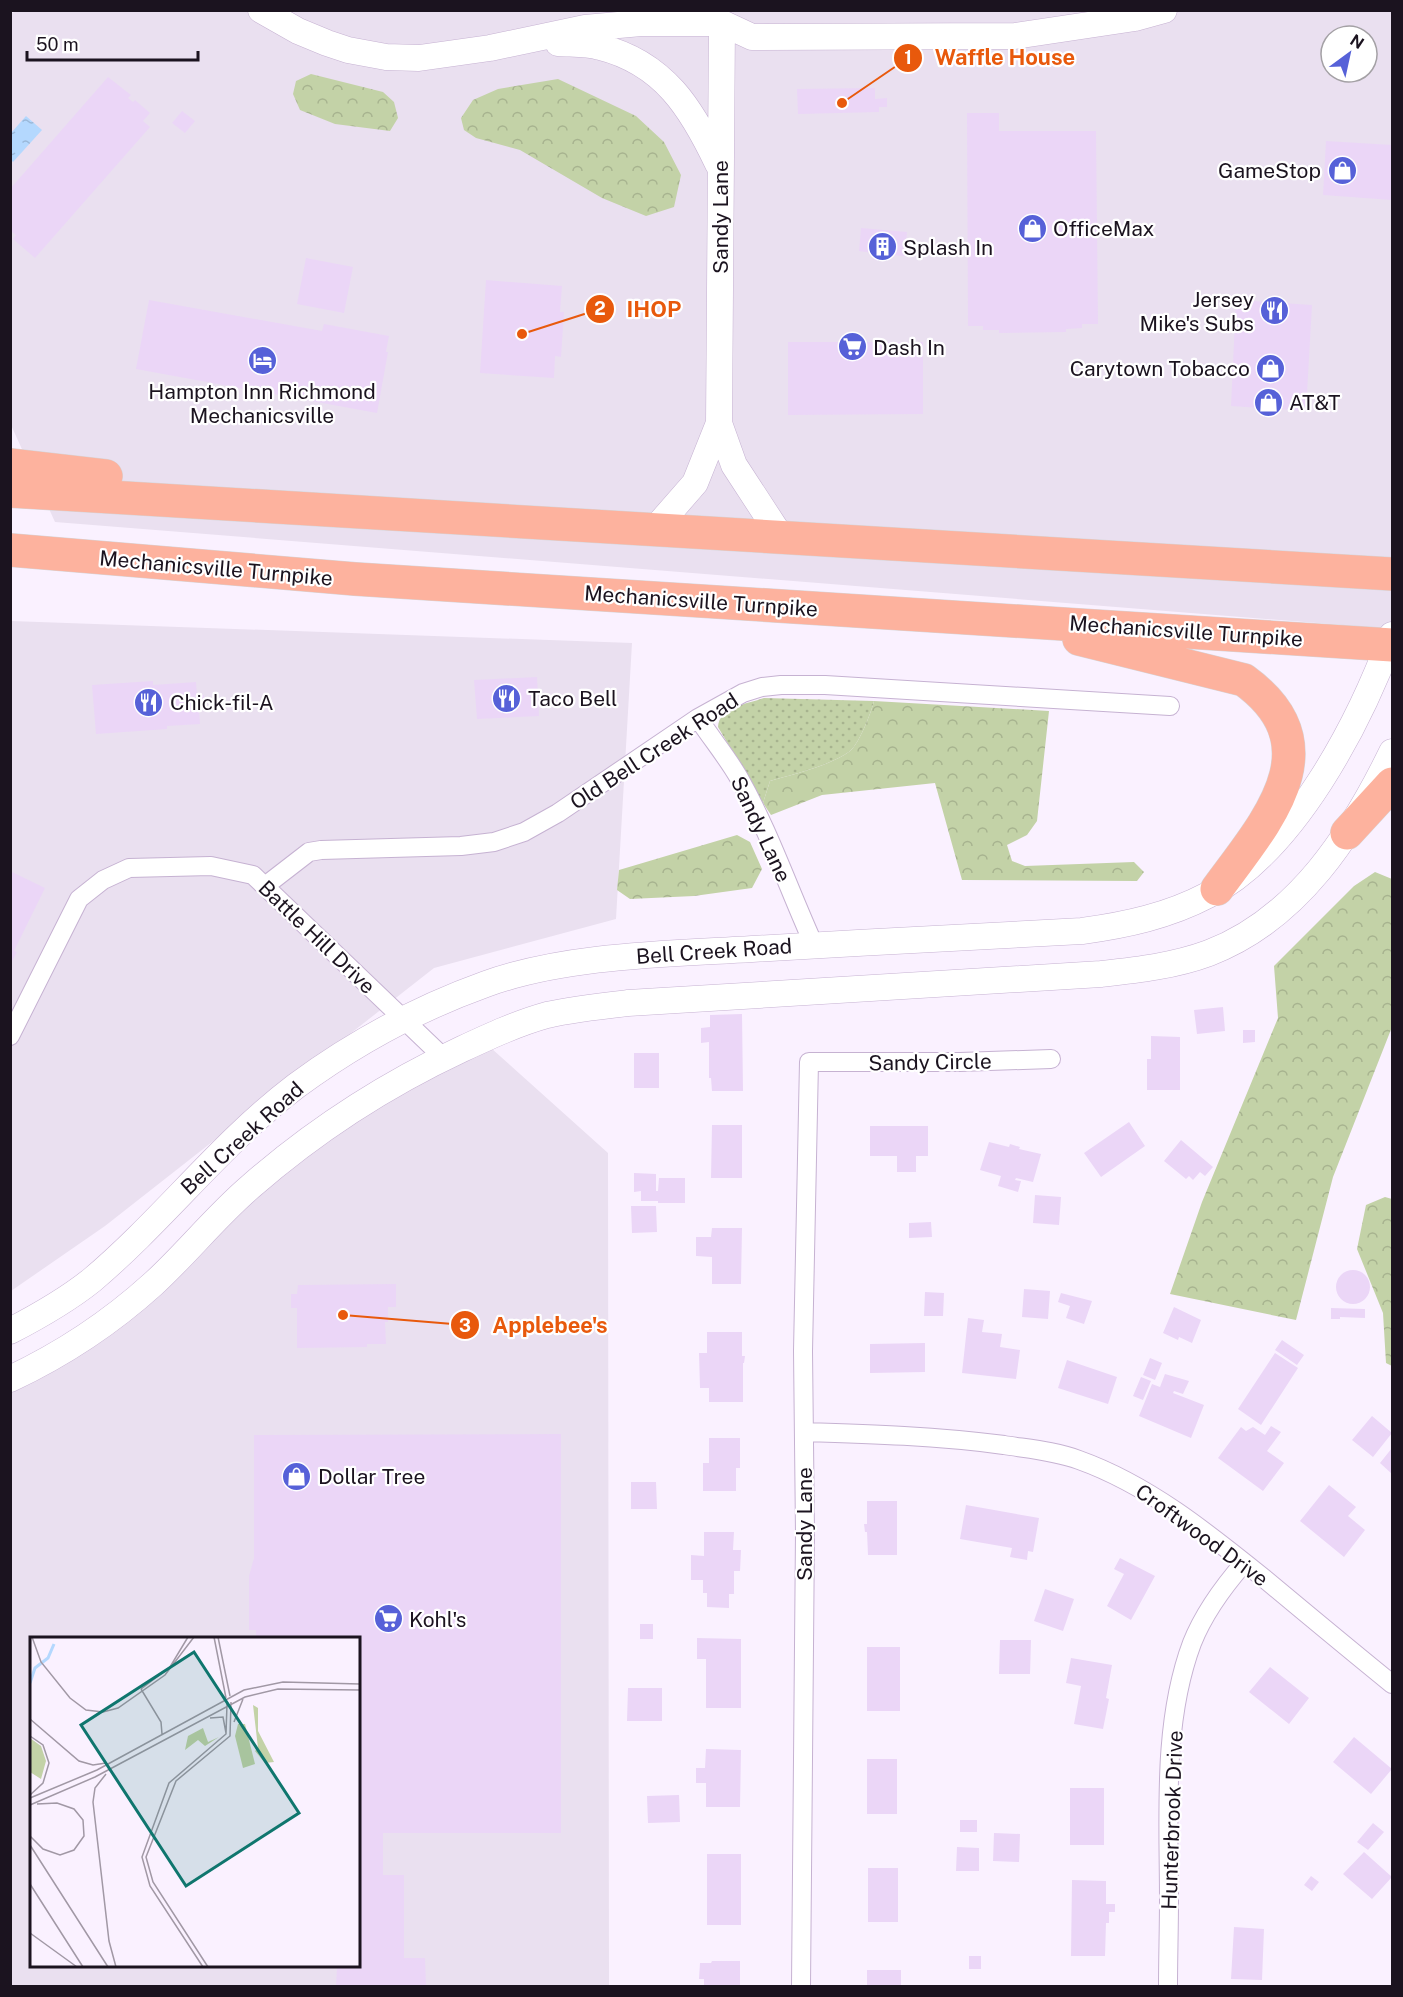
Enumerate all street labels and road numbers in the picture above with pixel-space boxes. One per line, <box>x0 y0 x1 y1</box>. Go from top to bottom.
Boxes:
street label: Sandy Lane <box>708 160 733 274</box>
street label: Mechanicsville Turnpike <box>98 545 334 591</box>
street label: Mechanicsville Turnpike <box>583 580 819 622</box>
street label: Mechanicsville Turnpike <box>1068 610 1304 652</box>
street label: Old Bell Creek Road <box>565 687 743 815</box>
street label: Sandy Lane <box>726 772 796 886</box>
street label: Battle Hill Drive <box>253 875 381 999</box>
street label: Bell Creek Road <box>635 933 793 969</box>
street label: Sandy Circle <box>868 1048 992 1076</box>
street label: Bell Creek Road <box>175 1076 309 1200</box>
street label: Sandy Lane <box>792 1467 817 1581</box>
street label: Croftwood Drive <box>1131 1479 1273 1591</box>
street label: Hunterbrook Drive <box>1156 1730 1188 1910</box>

